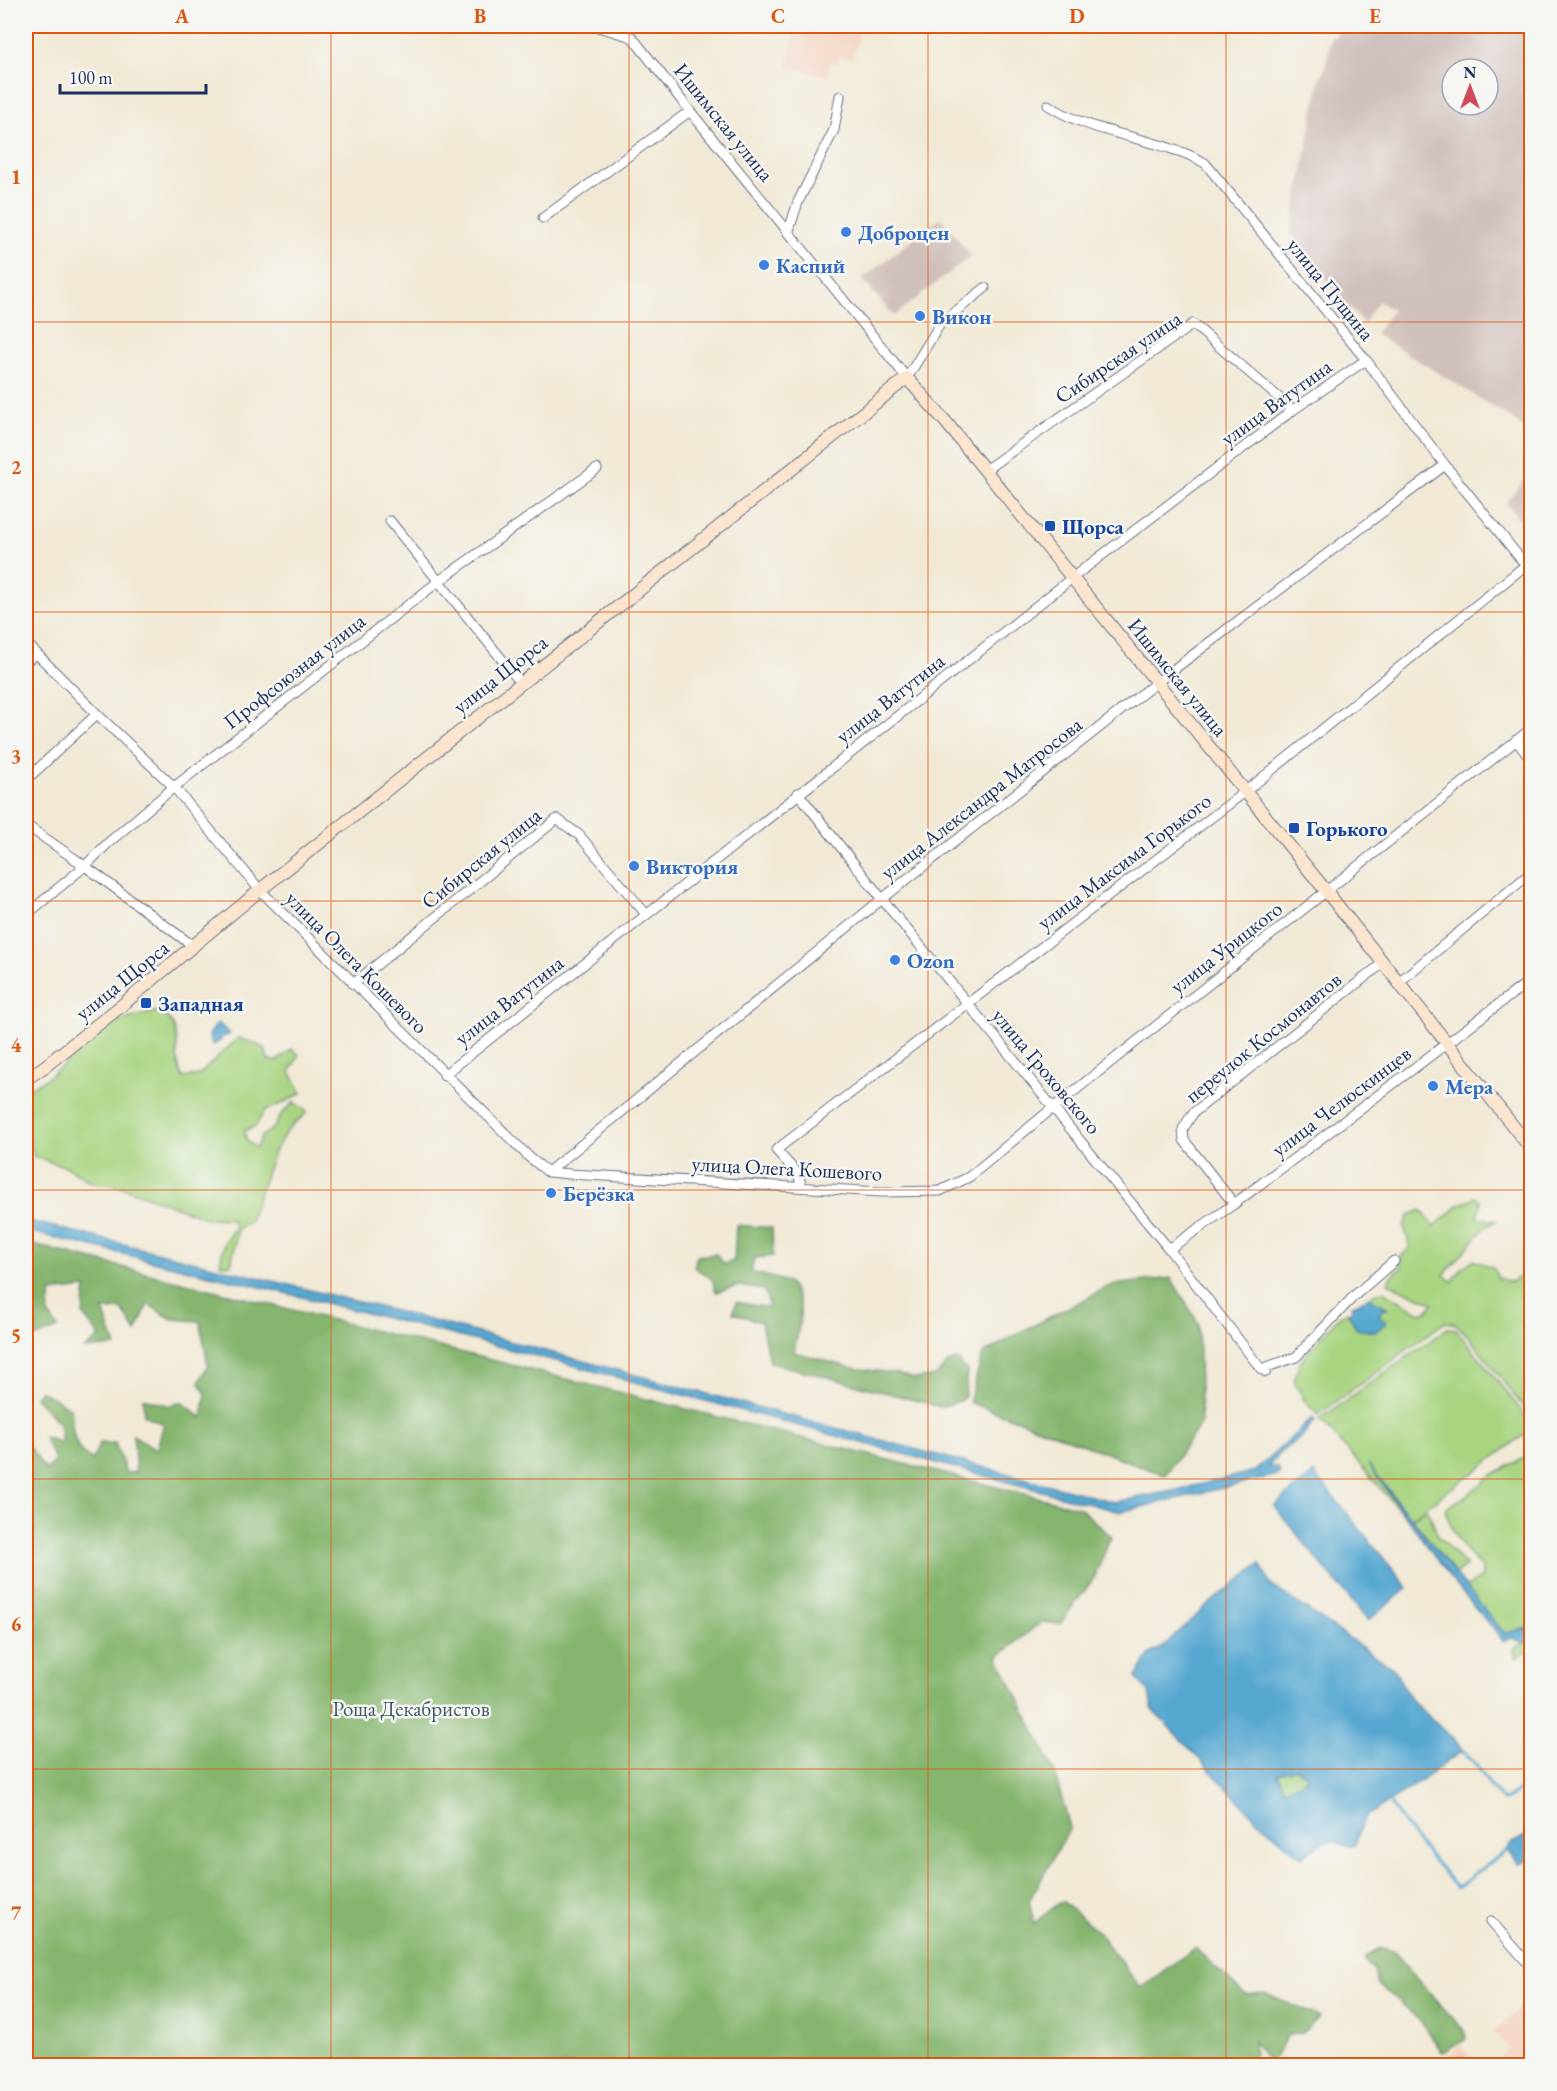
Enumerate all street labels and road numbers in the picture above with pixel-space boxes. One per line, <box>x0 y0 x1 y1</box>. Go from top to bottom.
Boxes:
street label: Ишимская улица <box>668 57 780 187</box>
street label: улица Пущина <box>1281 232 1381 346</box>
street label: Сибирская улица <box>1050 304 1187 409</box>
street label: улица Ватутина <box>1215 352 1337 451</box>
street label: Профсоюзная улица <box>218 607 371 735</box>
street label: Ишимская улица <box>1122 612 1234 742</box>
street label: улица Щорса <box>447 628 553 719</box>
street label: улица Ватутина <box>830 647 950 749</box>
street label: улица Александра Матросова <box>875 711 1088 885</box>
street label: улица Максима Горького <box>1032 787 1216 935</box>
street label: Сибирская улица <box>415 801 547 915</box>
street label: улица Олега Кошевого <box>280 885 434 1039</box>
street label: улица Урицкого <box>1164 895 1288 999</box>
street label: улица Щорса <box>70 934 175 1026</box>
street label: улица Ватутина <box>449 949 569 1051</box>
street label: переулок Космонавтов <box>1179 966 1347 1108</box>
street label: улица Гроховского <box>986 1002 1108 1140</box>
street label: улица Челюскинцев <box>1266 1040 1416 1162</box>
street label: улица Олега Кошевого <box>691 1150 883 1186</box>

